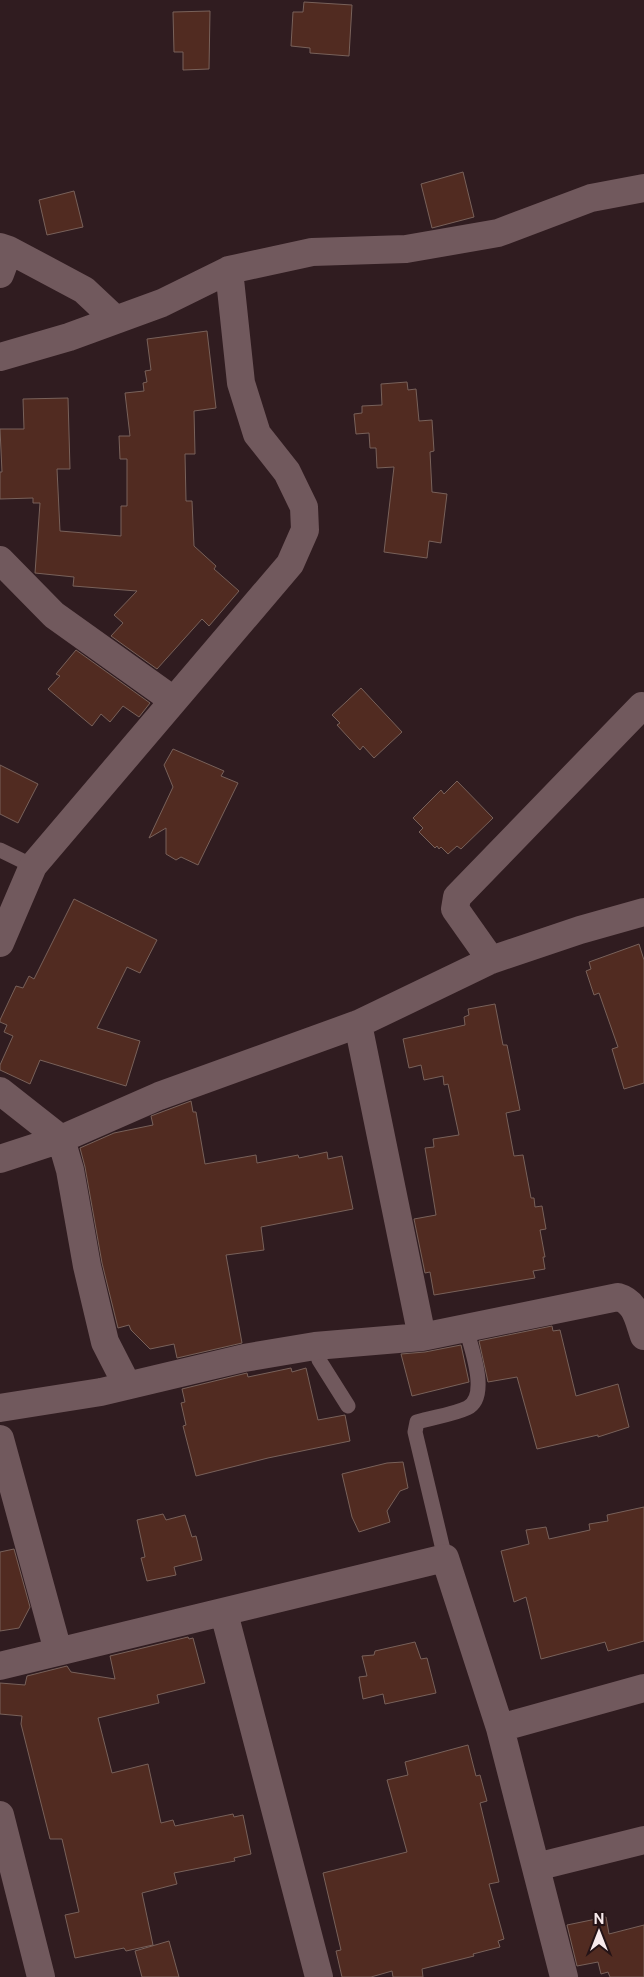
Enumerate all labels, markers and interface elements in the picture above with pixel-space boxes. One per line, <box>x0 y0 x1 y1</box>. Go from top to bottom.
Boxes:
north arrow <box>574 1907 624 1957</box>
text: N <box>594 1911 604 1927</box>

